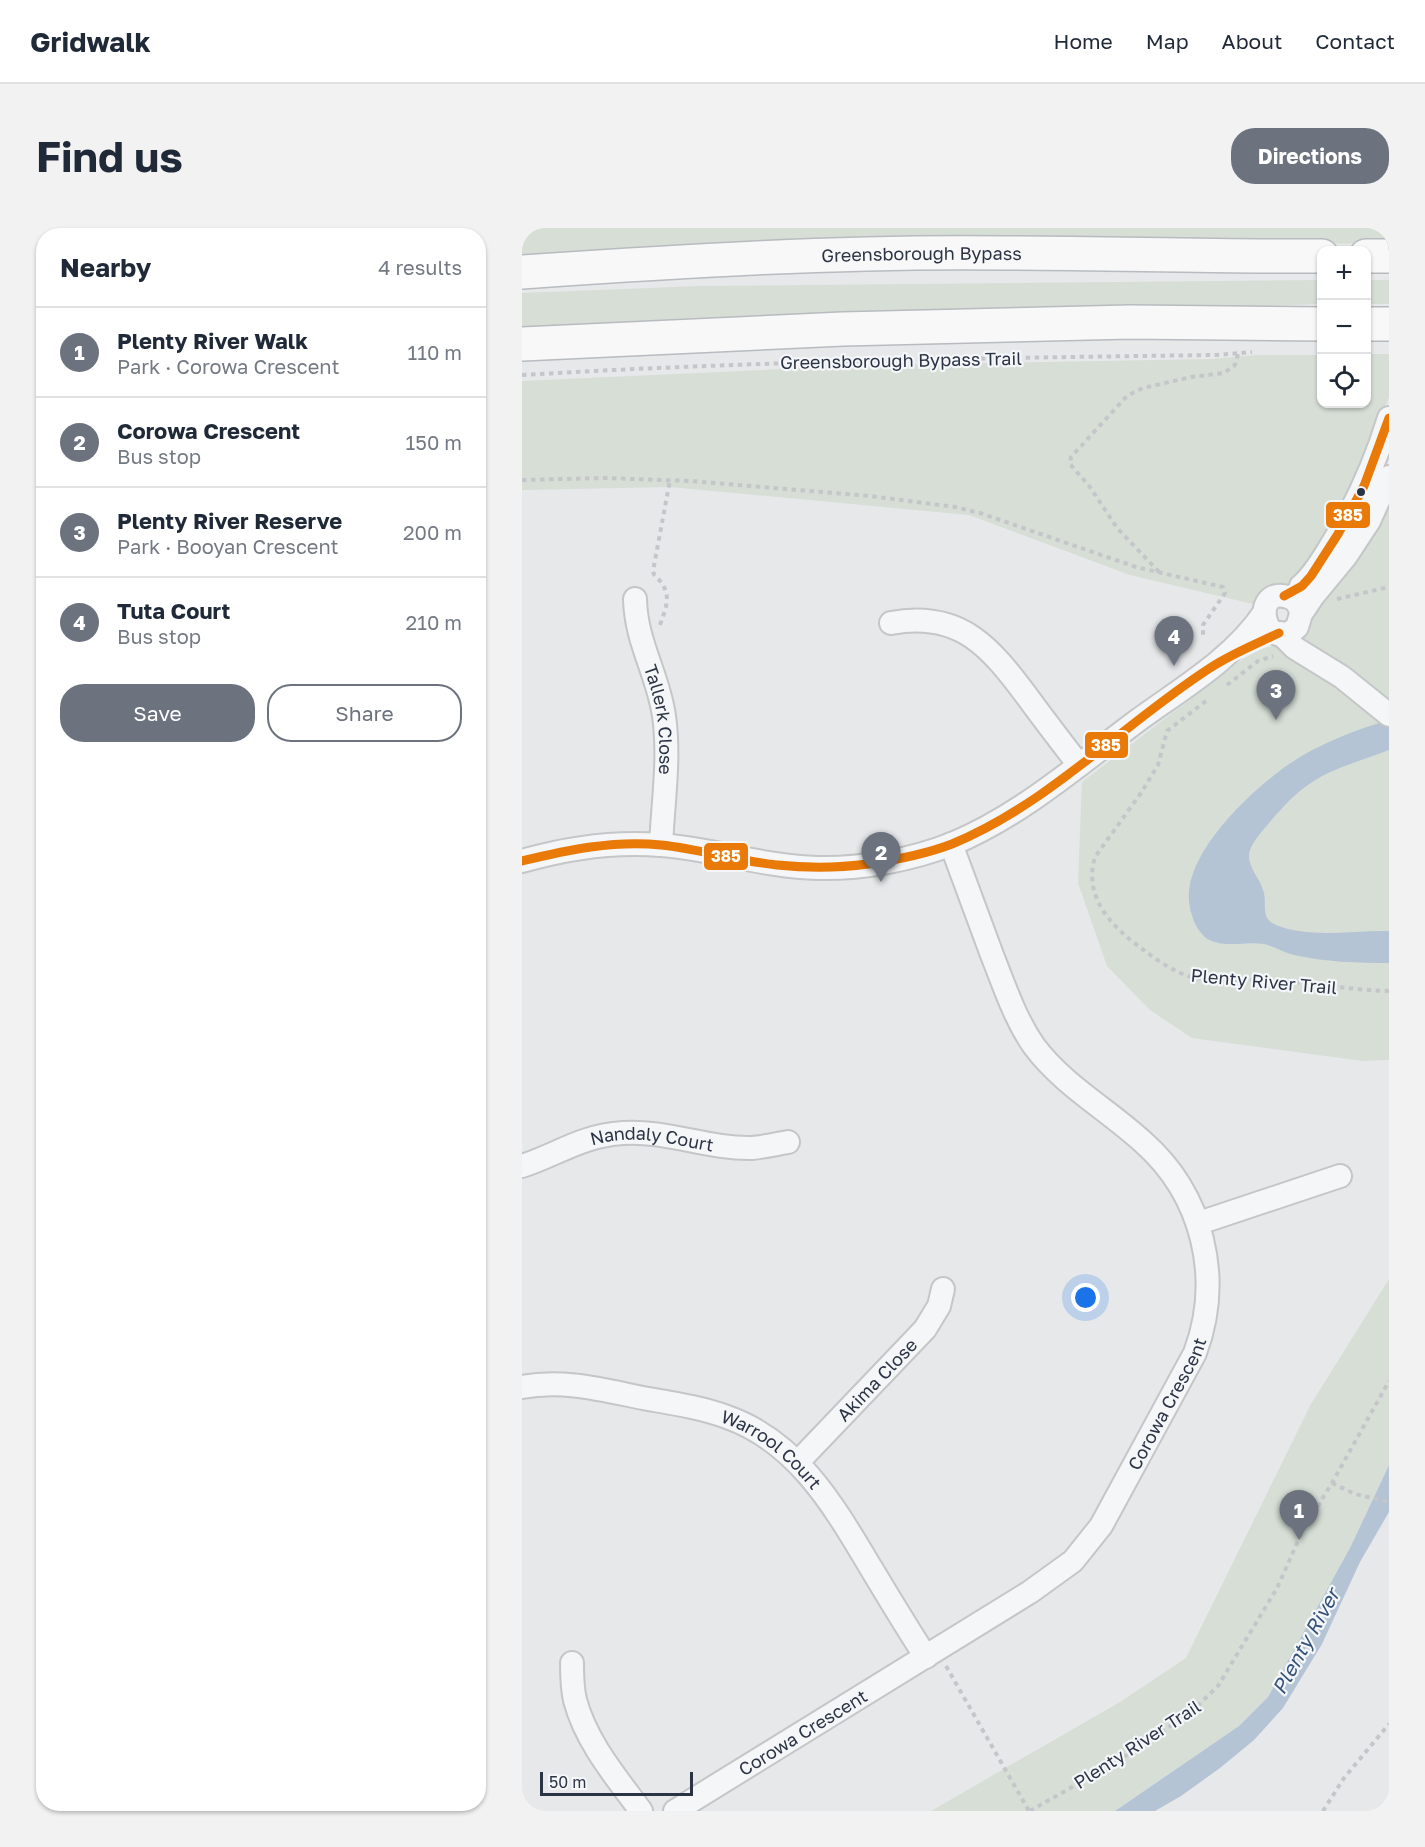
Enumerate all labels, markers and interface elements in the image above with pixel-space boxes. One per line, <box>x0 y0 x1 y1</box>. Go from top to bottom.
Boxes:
text: Gridwalk <box>30 25 151 58</box>
text: Home <box>1053 28 1113 54</box>
text: Map <box>1146 28 1189 54</box>
text: About <box>1222 28 1282 54</box>
text: Contact <box>1315 28 1395 54</box>
button: Directions <box>1231 128 1389 184</box>
text: Find us <box>36 131 183 181</box>
street label: Greensborough Bypass <box>821 242 1022 266</box>
map controls <box>1317 246 1371 408</box>
button: + <box>1317 246 1371 300</box>
text: Nearby <box>60 252 151 283</box>
text: 4 results <box>378 255 462 279</box>
button: − <box>1317 300 1371 354</box>
text: Plenty River Walk <box>117 327 308 354</box>
text: 1 <box>74 340 85 364</box>
text: 110 m <box>408 340 462 364</box>
street label: Greensborough Bypass Trail <box>780 347 1022 373</box>
text: Park · Corowa Crescent <box>117 354 339 378</box>
button: locate <box>1317 354 1371 408</box>
text: Corowa Crescent <box>117 417 300 444</box>
text: 2 <box>73 430 86 454</box>
text: 150 m <box>406 430 462 454</box>
text: Bus stop <box>117 444 201 468</box>
unlabelled marker <box>1355 486 1367 498</box>
line badge: 385 <box>1325 501 1371 529</box>
text: 385 <box>1333 505 1363 525</box>
text: Plenty River Reserve <box>117 507 342 534</box>
text: 3 <box>73 520 86 544</box>
text: 200 m <box>403 520 462 544</box>
text: Park · Booyan Crescent <box>117 534 339 558</box>
text: Tuta Court <box>117 597 230 624</box>
text: 4 <box>73 610 86 634</box>
text: 210 m <box>406 610 462 634</box>
pin: 4 <box>1154 616 1194 666</box>
text: Bus stop <box>117 624 201 648</box>
street label: Tallerk Close <box>640 661 677 775</box>
pin: 3 <box>1256 670 1296 720</box>
button: Save <box>60 684 255 742</box>
button: Share <box>267 684 462 742</box>
line badge: 385 <box>1084 731 1129 759</box>
text: 385 <box>1091 735 1121 755</box>
pin: 2 <box>862 832 900 882</box>
line badge: 385 <box>703 842 749 871</box>
text: 385 <box>711 846 741 866</box>
street label: Plenty River Trail <box>1190 964 1338 998</box>
street label: Nandaly Court <box>588 1122 715 1156</box>
your location <box>1071 1283 1100 1312</box>
street label: Akima Close <box>832 1334 921 1426</box>
street label: Corowa Crescent <box>1123 1335 1210 1474</box>
street label: Warrool Court <box>718 1405 826 1493</box>
pin: 1 <box>1280 1490 1318 1540</box>
water label: Plenty River <box>1266 1581 1346 1698</box>
street label: Corowa Crescent <box>734 1684 871 1780</box>
street label: Plenty River Trail <box>1069 1695 1205 1793</box>
scale bar <box>540 1769 693 1796</box>
text: 50 m <box>549 1772 586 1792</box>

